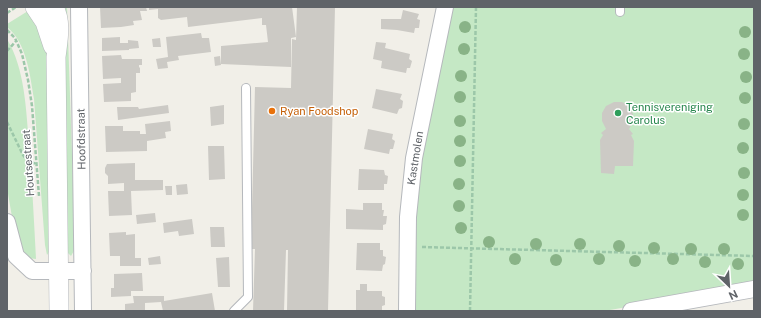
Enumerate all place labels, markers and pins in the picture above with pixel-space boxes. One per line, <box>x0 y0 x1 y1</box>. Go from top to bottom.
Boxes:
place label: Tennisvereniging Carolus <box>626 101 713 126</box>
place label: Ryan Foodshop <box>280 105 359 117</box>
marker: Ryan Foodshop <box>267 106 277 116</box>
marker: Tennisvereniging Carolus <box>613 108 623 118</box>

